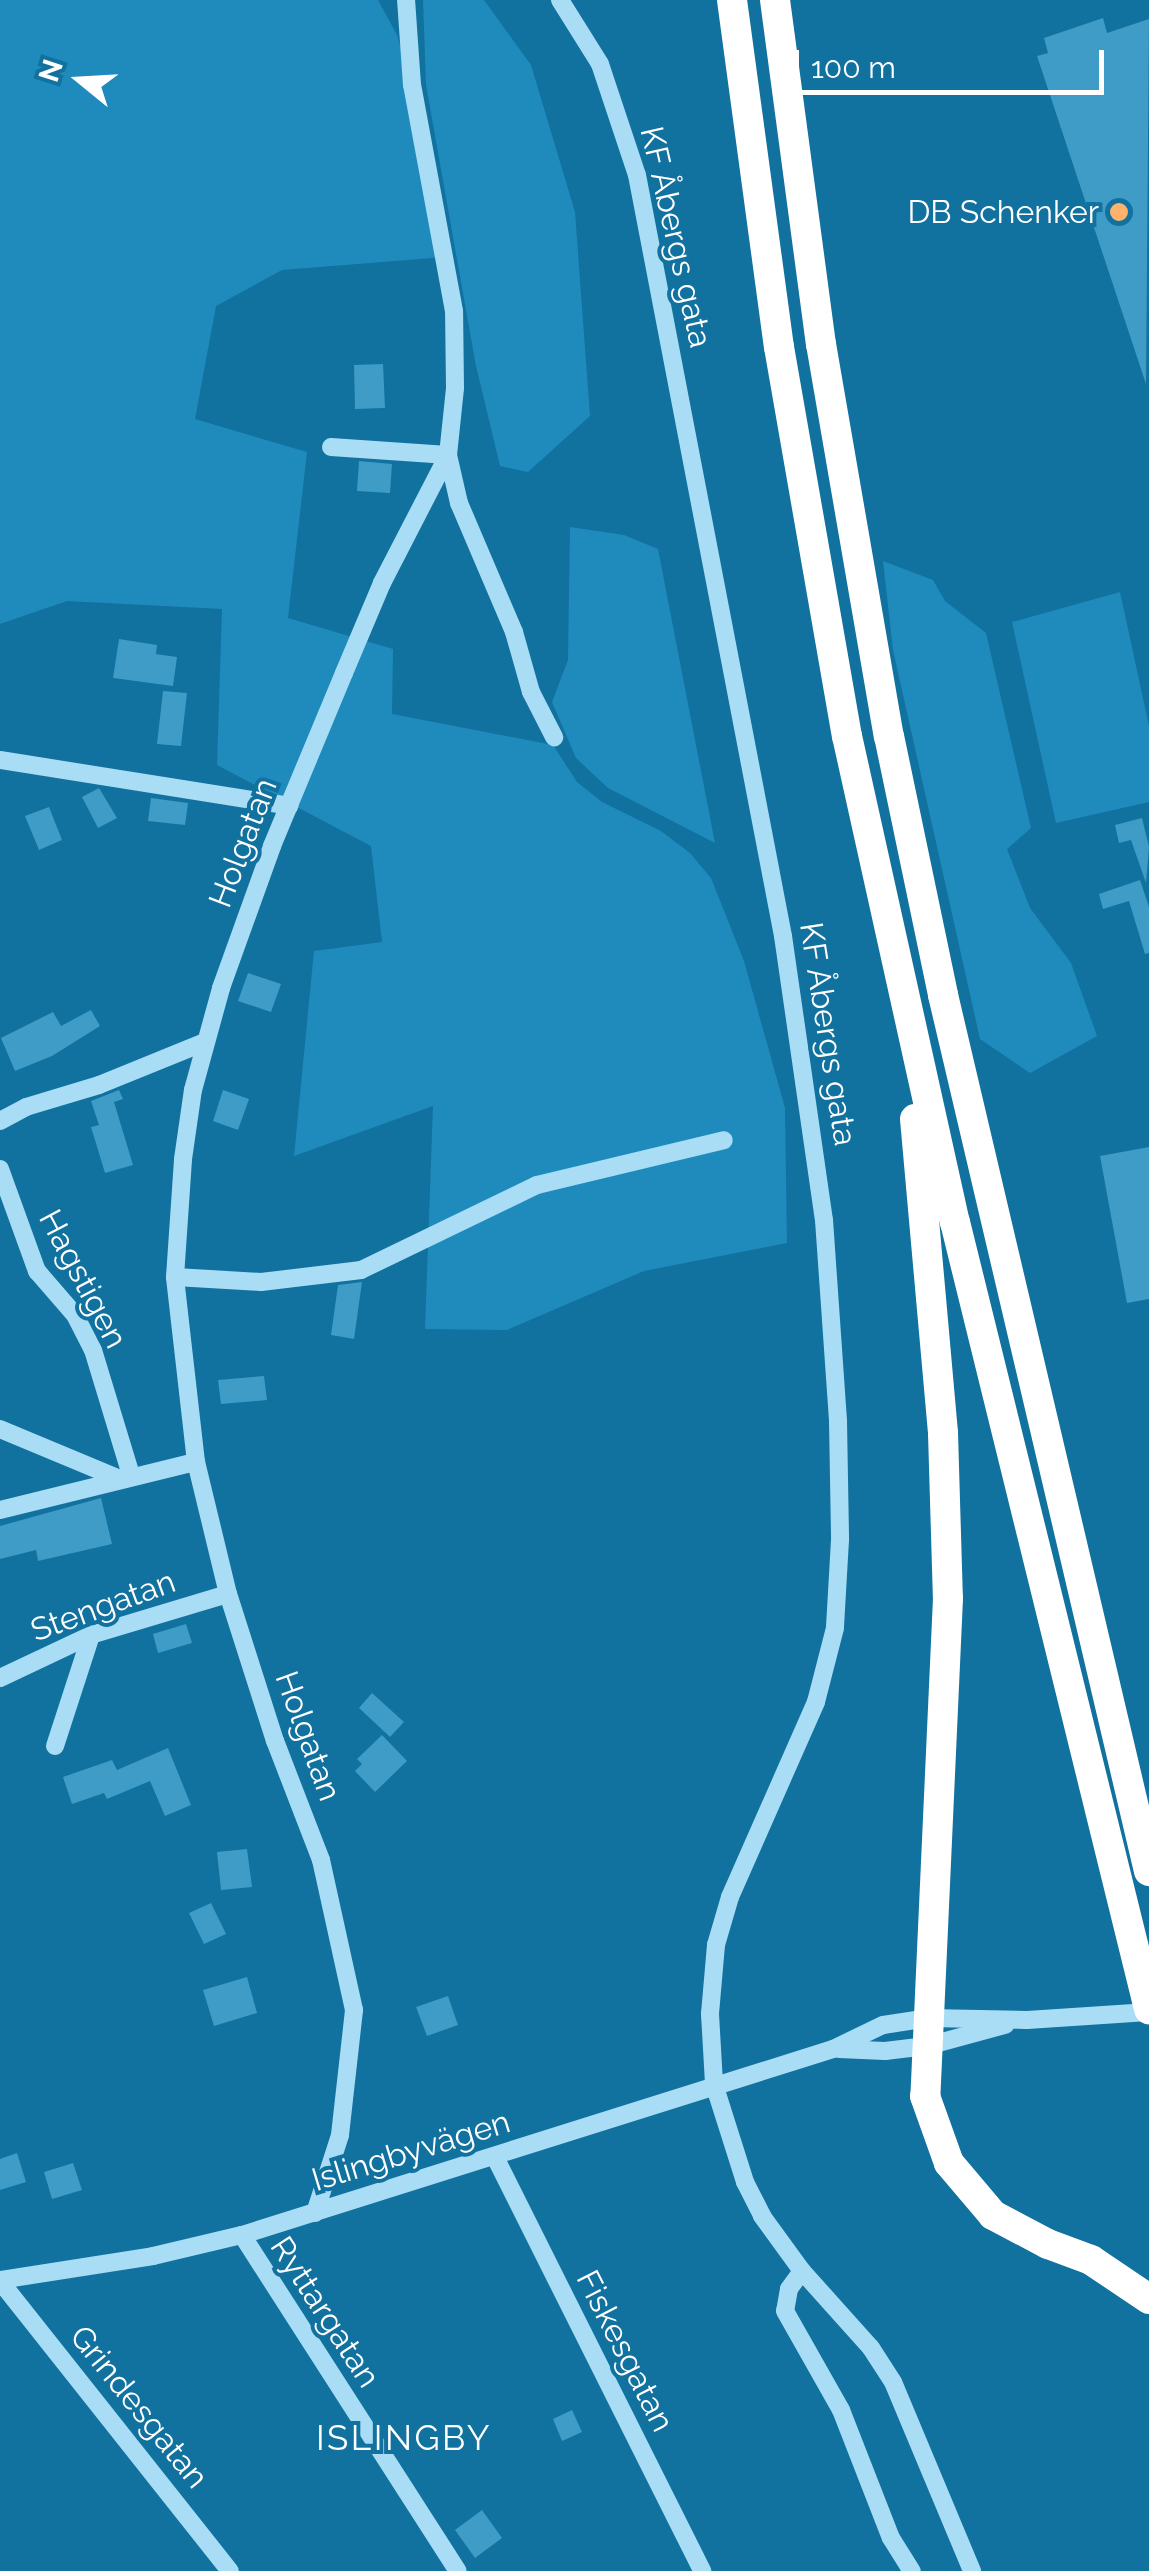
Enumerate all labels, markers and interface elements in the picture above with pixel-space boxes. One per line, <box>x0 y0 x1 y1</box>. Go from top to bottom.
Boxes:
north arrow <box>30 30 130 130</box>
scale bar <box>799 30 1109 92</box>
text: 100 m <box>811 50 896 85</box>
text: N <box>32 55 70 86</box>
street label: KF Åbergs gata <box>632 122 720 352</box>
place label: DB Schenker <box>907 193 1099 231</box>
marker: DB Schenker <box>1108 201 1130 223</box>
street label: Holgatan <box>201 773 285 913</box>
street label: KF Åbergs gata <box>791 919 865 1149</box>
street label: Hagstigen <box>31 1203 135 1355</box>
street label: Stengatan <box>26 1562 180 1650</box>
street label: Holgatan <box>267 1666 349 1806</box>
street label: Islingbyvägen <box>307 2103 515 2199</box>
street label: Ryttargatan <box>262 2229 388 2395</box>
street label: Fiskesgatan <box>568 2264 682 2438</box>
street label: Grindesgatan <box>62 2318 216 2496</box>
district label: ISLINGBY <box>316 2417 492 2459</box>

